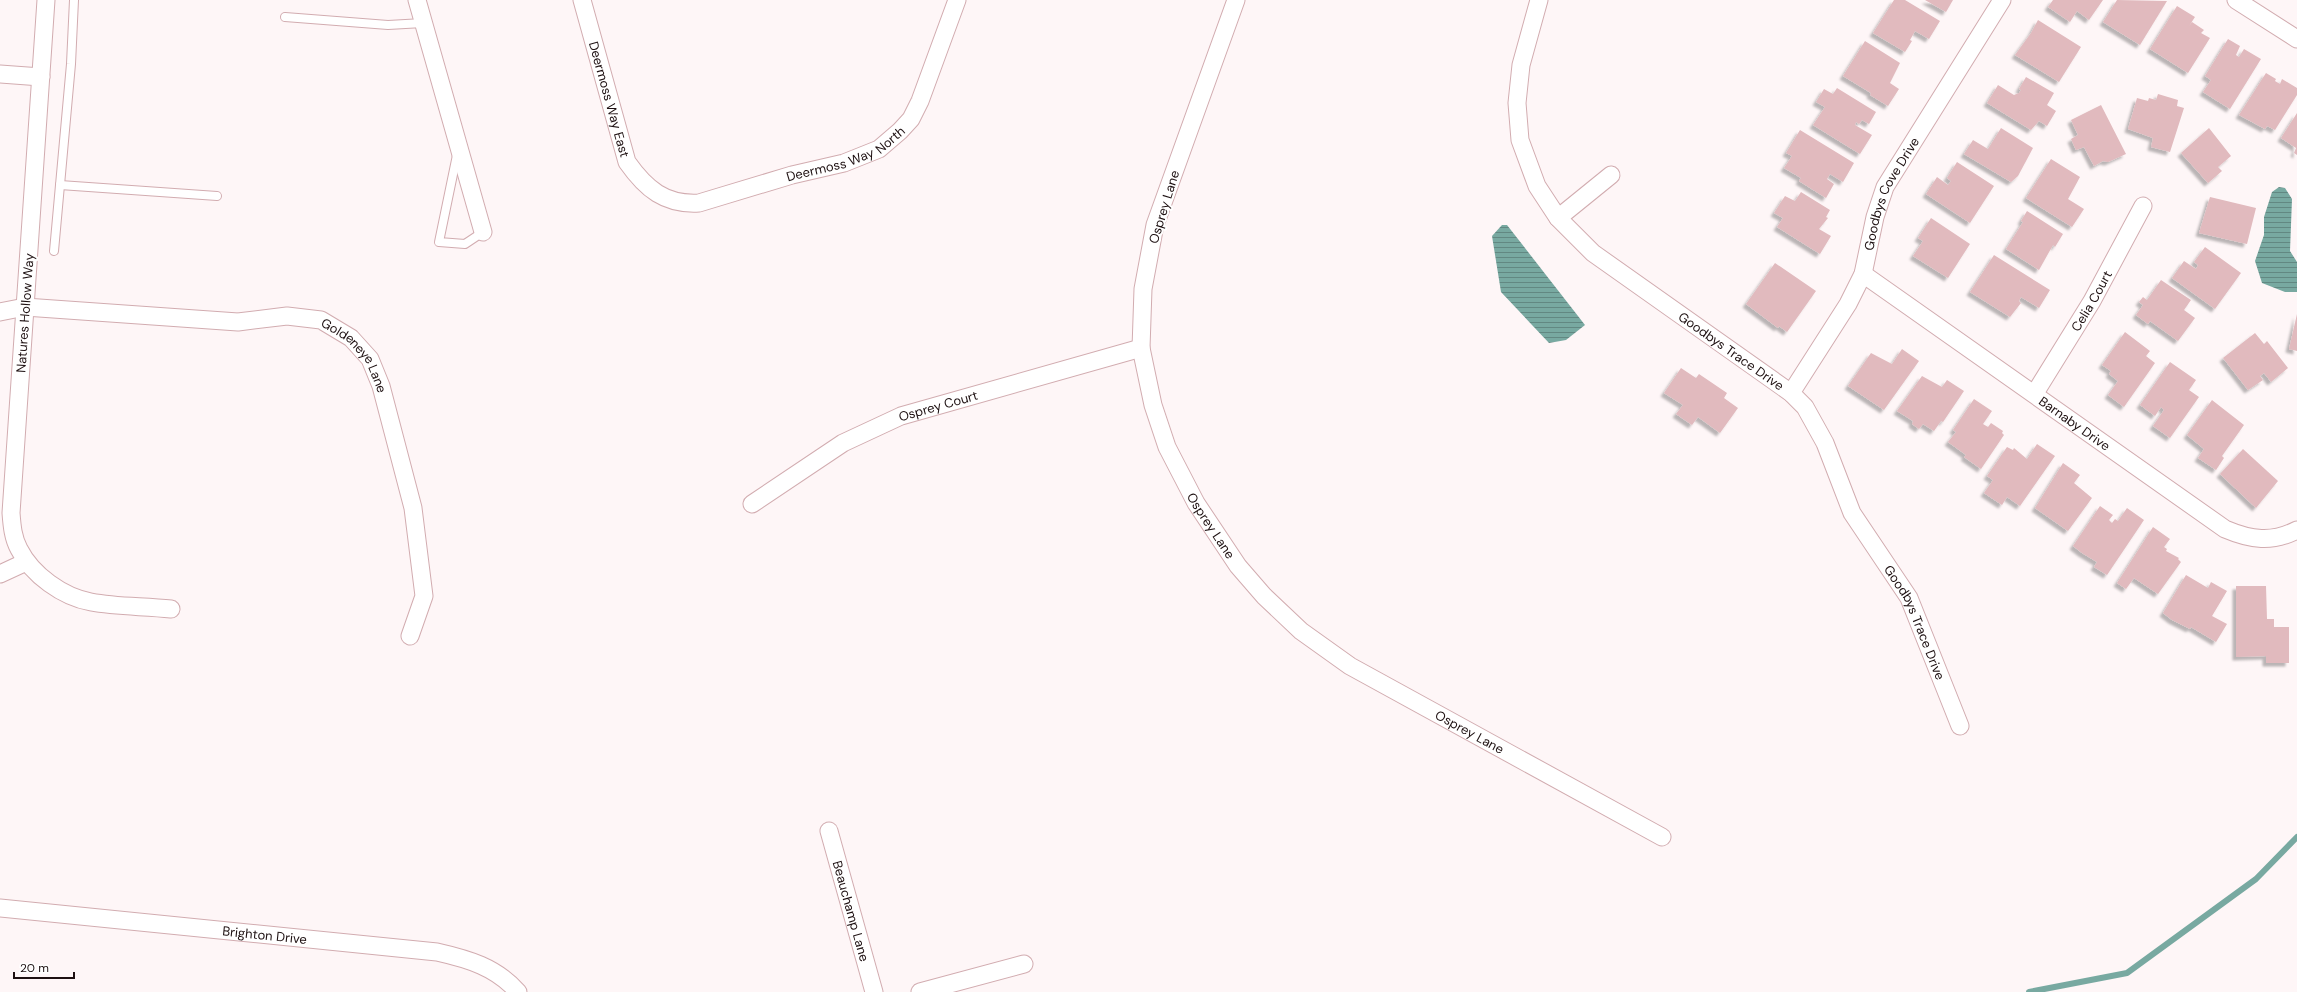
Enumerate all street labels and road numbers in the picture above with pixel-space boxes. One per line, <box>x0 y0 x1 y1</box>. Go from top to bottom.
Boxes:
street label: Deermoss Way East <box>585 39 634 159</box>
street label: Deermoss Way North <box>784 122 908 185</box>
street label: Goodbys Cove Drive <box>1860 134 1923 252</box>
street label: Osprey Lane <box>1145 168 1183 246</box>
street label: Natures Hollow Way <box>12 253 38 373</box>
street label: Celia Court <box>2067 267 2115 334</box>
street label: Goodbys Trace Drive <box>1675 308 1787 394</box>
street label: Goldeneye Lane <box>318 314 391 394</box>
street label: Osprey Court <box>896 386 980 425</box>
street label: Barnaby Drive <box>2036 392 2114 454</box>
street label: Osprey Lane <box>1183 489 1239 562</box>
street label: Goodbys Trace Drive <box>1881 562 1949 682</box>
street label: Osprey Lane <box>1432 706 1507 757</box>
street label: Beauchamp Lane <box>829 859 873 963</box>
street label: Brighton Drive <box>222 922 308 947</box>

